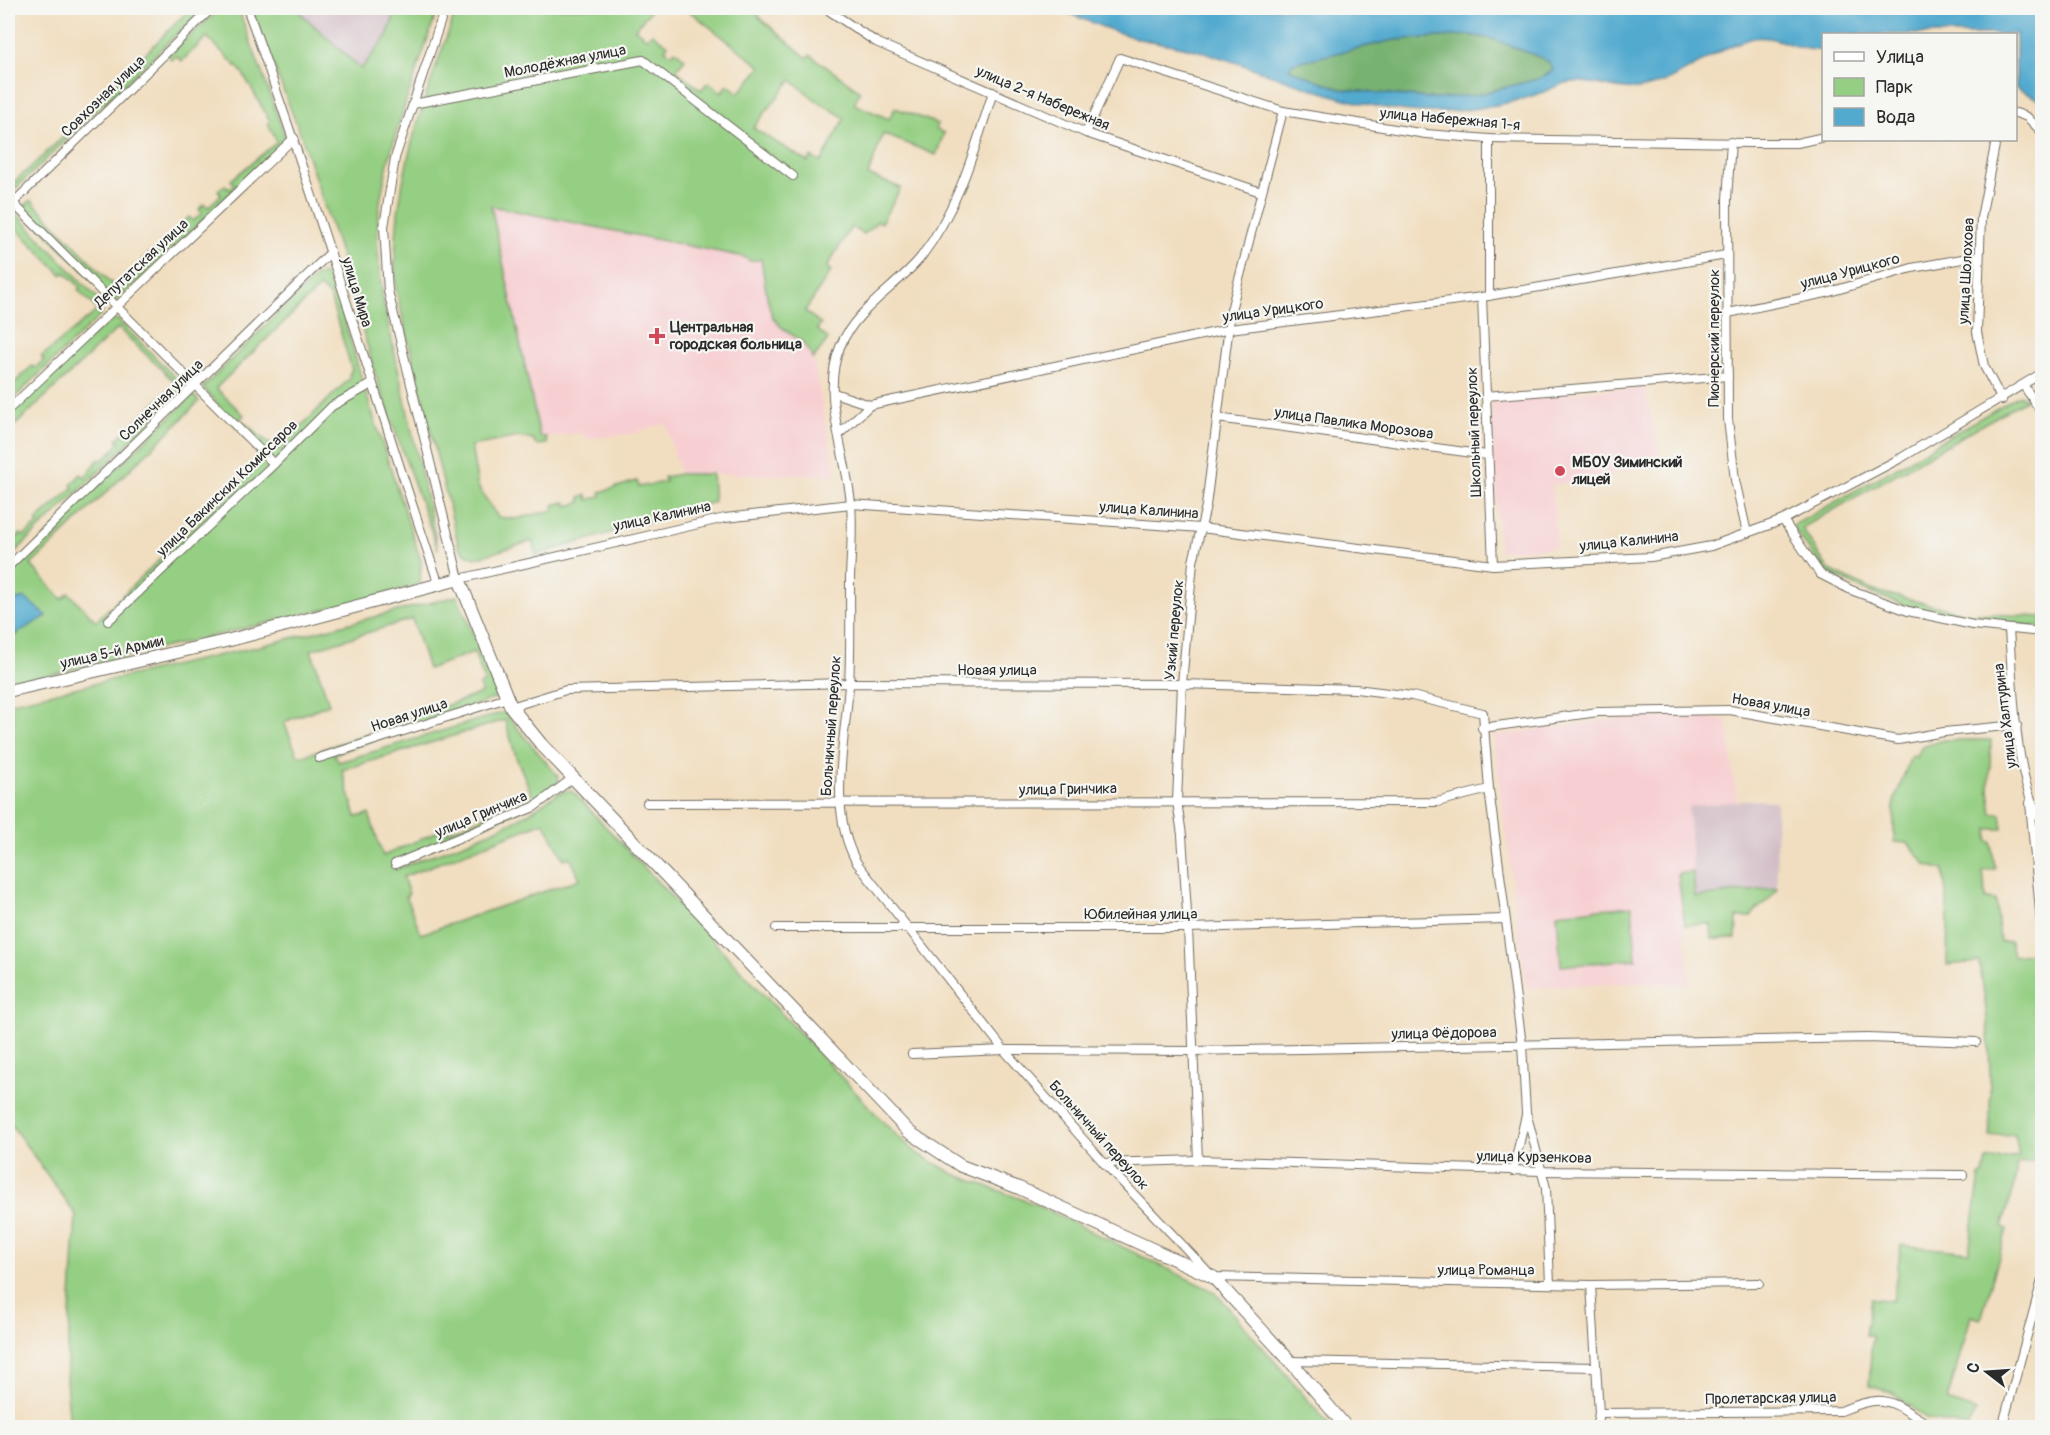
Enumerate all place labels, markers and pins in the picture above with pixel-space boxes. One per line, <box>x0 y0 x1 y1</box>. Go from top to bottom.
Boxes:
place label: Центральная городская больница <box>669 318 802 354</box>
marker: Центральная городская больница <box>648 327 666 345</box>
place label: МБОУ Зиминский лицей <box>1571 453 1683 489</box>
marker: МБОУ Зиминский лицей <box>1553 464 1567 478</box>

